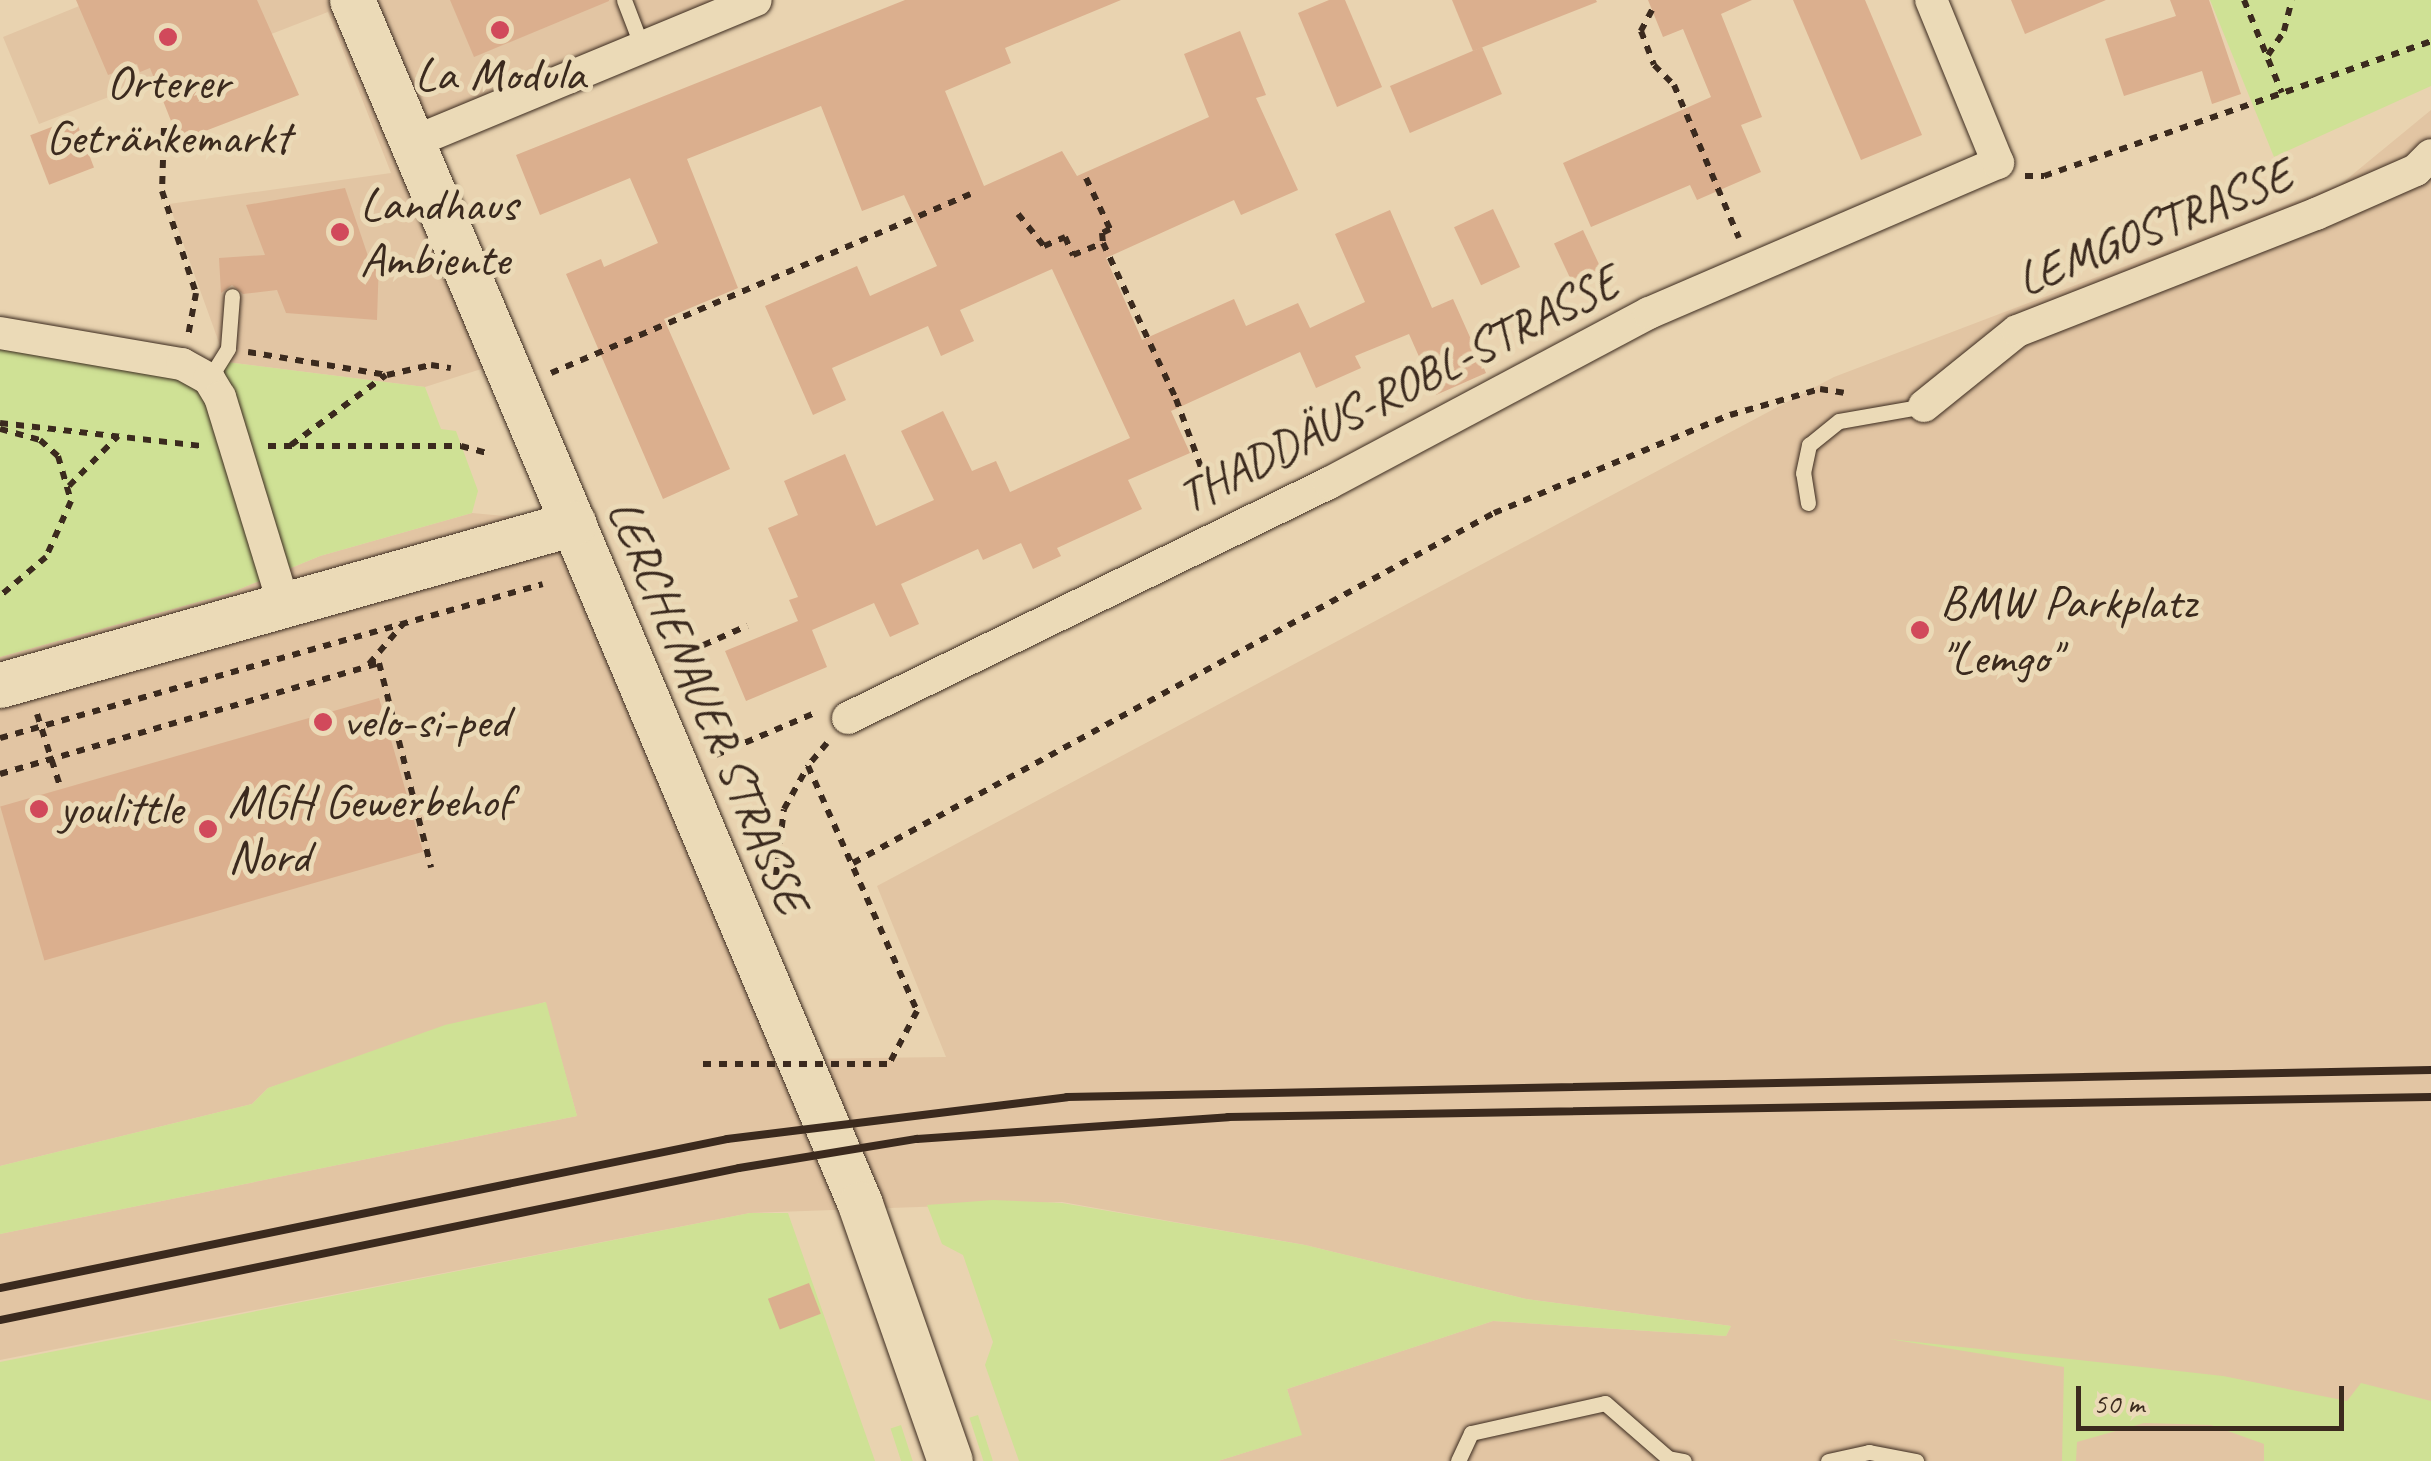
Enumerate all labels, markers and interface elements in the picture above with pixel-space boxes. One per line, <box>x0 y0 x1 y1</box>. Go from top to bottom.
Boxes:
marker: La Modula <box>489 19 511 41</box>
marker: Orterer Getränkemarkt <box>157 26 179 48</box>
place label: La Modula <box>416 46 584 104</box>
place label: Orterer Getränkemarkt <box>46 53 290 166</box>
street label: LEMGOSTRASSE <box>2008 146 2300 308</box>
place label: Landhaus Ambiente <box>360 175 517 288</box>
marker: Landhaus Ambiente <box>329 221 351 243</box>
street label: THADDÄUS-ROBL-STRASSE <box>1168 253 1628 525</box>
street label: LERCHENAUER STRASSE <box>595 491 821 921</box>
place label: BMW Parkplatz "Lemgo" <box>1940 573 2196 686</box>
marker: BMW Parkplatz "Lemgo" <box>1909 619 1931 641</box>
place label: velo-si-ped <box>343 693 509 751</box>
marker: velo-si-ped <box>312 711 334 733</box>
place label: MGH Gewerbehof Nord <box>228 772 511 885</box>
place label: youlittle <box>59 780 183 838</box>
marker: youlittle <box>28 798 50 820</box>
marker: MGH Gewerbehof Nord <box>197 818 219 840</box>
scale bar <box>2081 1366 2348 1428</box>
text: 50 m <box>2093 1384 2144 1422</box>

